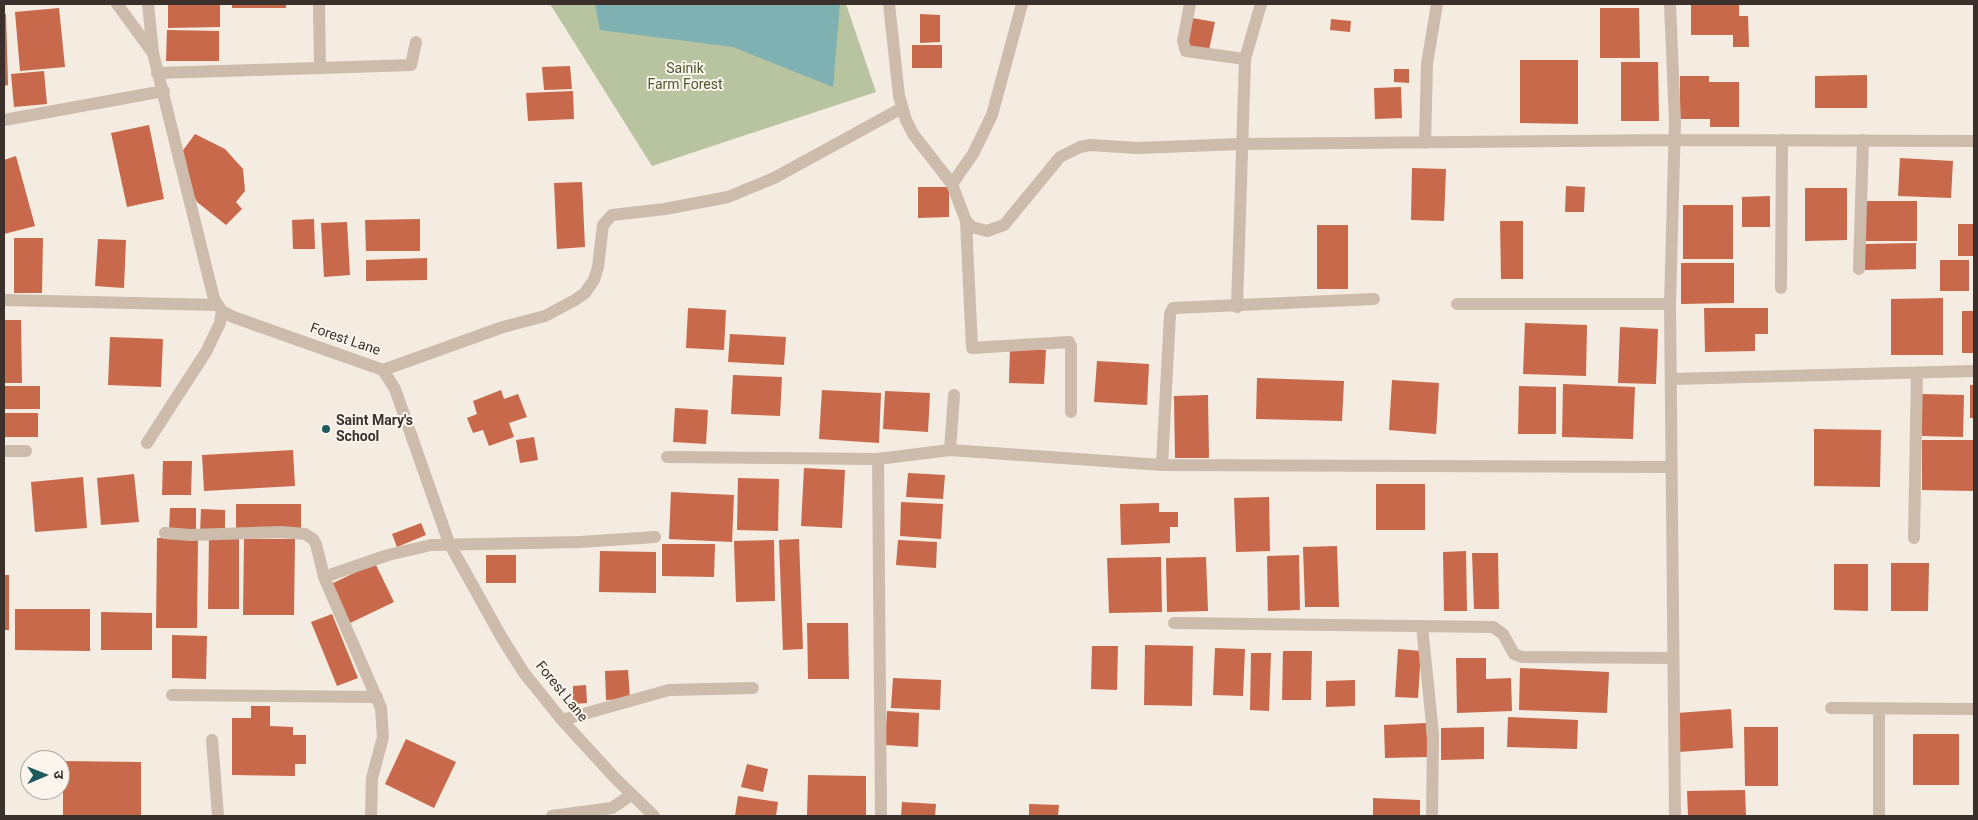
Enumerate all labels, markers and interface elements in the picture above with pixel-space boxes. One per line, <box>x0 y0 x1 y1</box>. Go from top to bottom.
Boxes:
park label: Sainik Farm Forest <box>647 61 723 94</box>
street label: Forest Lane <box>308 320 382 360</box>
place label: Saint Mary's School <box>336 413 413 446</box>
marker: Saint Mary's School <box>320 423 332 435</box>
street label: Forest Lane <box>531 658 591 726</box>
north arrow <box>20 750 70 800</box>
text: उ <box>51 771 67 779</box>

